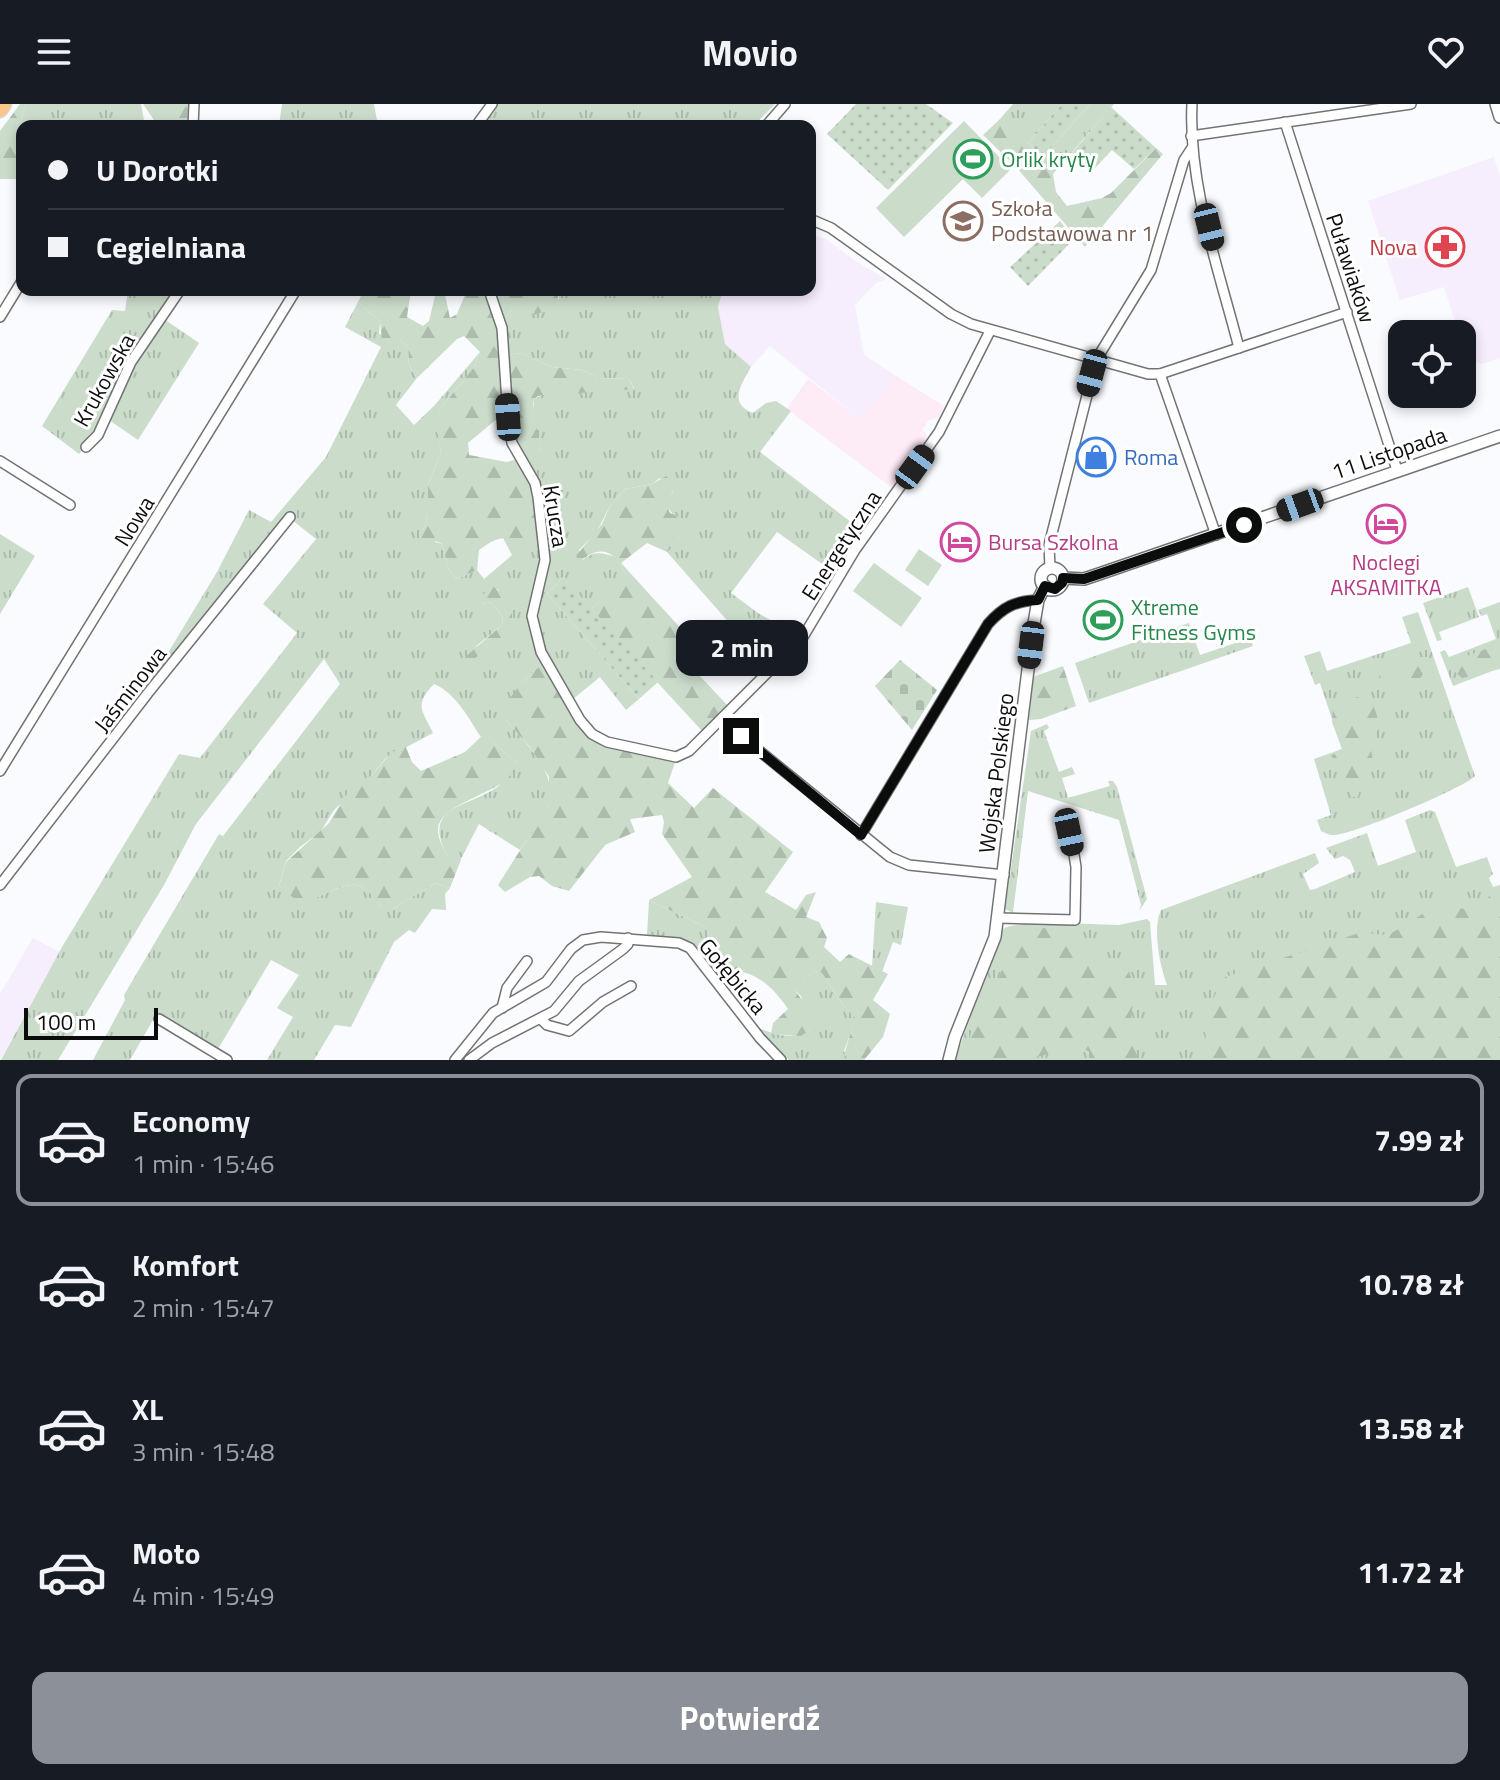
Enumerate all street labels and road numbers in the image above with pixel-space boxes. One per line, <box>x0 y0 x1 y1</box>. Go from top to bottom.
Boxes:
street label: Puławiaków <box>1317 209 1385 328</box>
street label: Krukowska <box>64 327 144 433</box>
street label: 11 Listopada <box>1327 417 1451 489</box>
street label: Krucza <box>534 483 578 549</box>
street label: Energetyczna <box>793 483 889 607</box>
street label: Nowa <box>105 489 163 553</box>
street label: Jaśminowa <box>85 638 175 740</box>
street label: Wojska Polskiego <box>969 691 1023 855</box>
street label: Gołębicka <box>691 930 775 1022</box>

